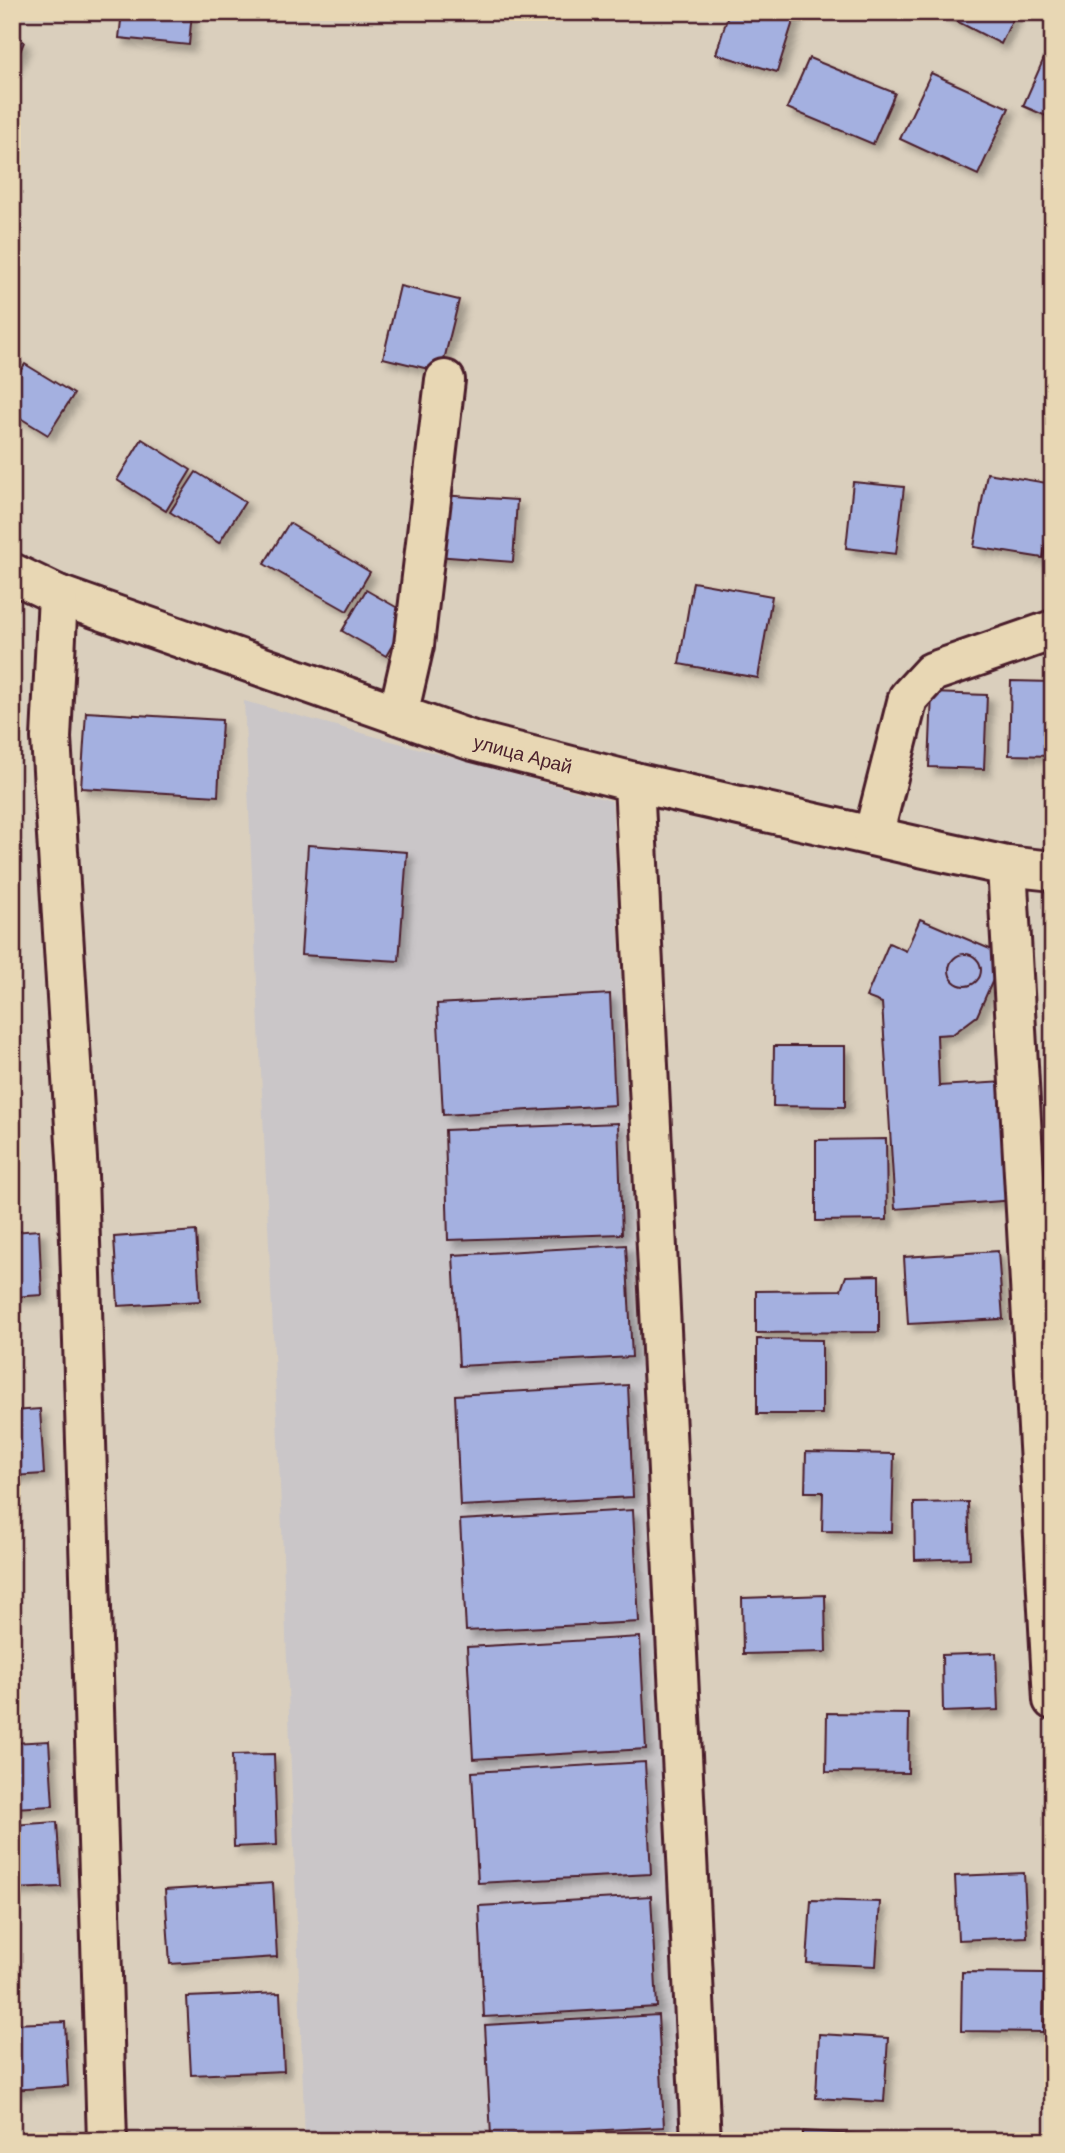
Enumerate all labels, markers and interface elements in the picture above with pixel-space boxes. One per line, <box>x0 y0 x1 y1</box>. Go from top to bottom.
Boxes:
street label: улица Арай <box>471 729 575 779</box>

